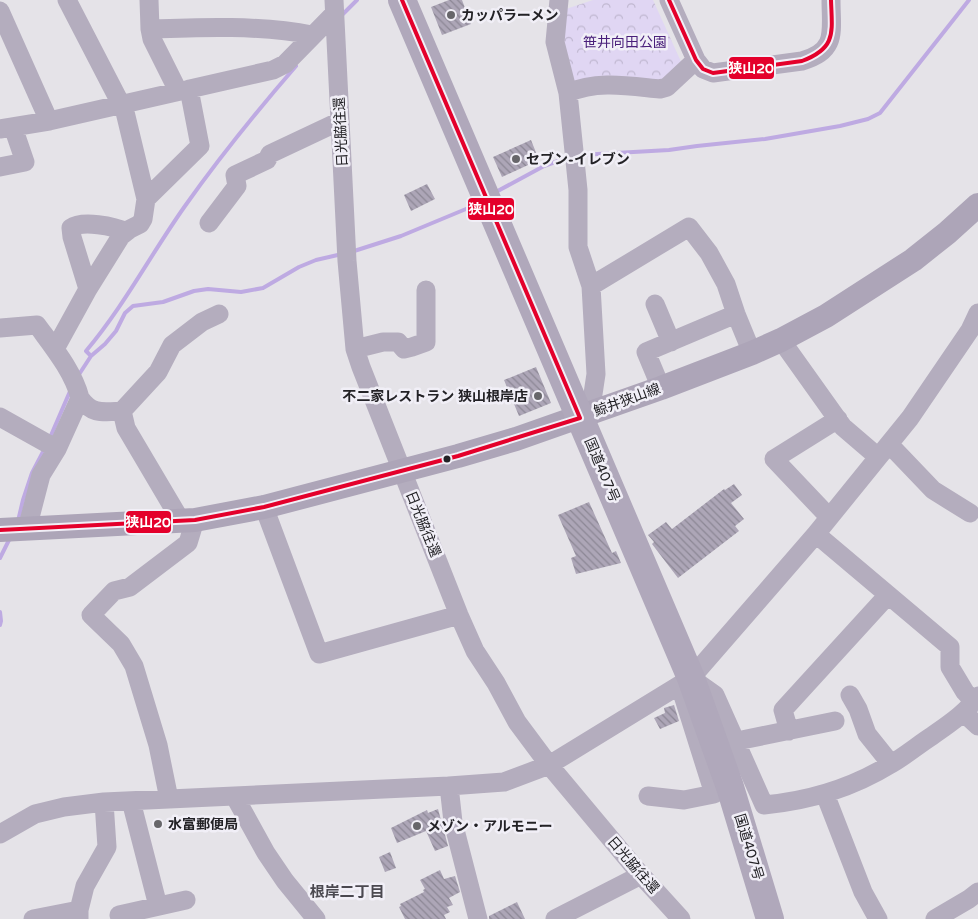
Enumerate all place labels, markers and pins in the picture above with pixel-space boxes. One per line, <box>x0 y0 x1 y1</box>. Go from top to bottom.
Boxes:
place label: カッパラーメン <box>461 7 558 24</box>
marker: カッパラーメン <box>445 9 457 21</box>
place label: セブン-イレブン <box>526 151 630 168</box>
marker: セブン-イレブン <box>510 153 522 165</box>
place label: 不二家レストラン 狭山根岸店 <box>342 388 528 405</box>
marker: 不二家レストラン 狭山根岸店 <box>532 390 544 402</box>
unlabelled marker <box>442 454 452 464</box>
place label: 水富郵便局 <box>168 816 238 833</box>
marker: 水富郵便局 <box>152 818 164 830</box>
place label: メゾン・アルモニー <box>427 818 553 835</box>
marker: メゾン・アルモニー <box>411 820 423 832</box>

